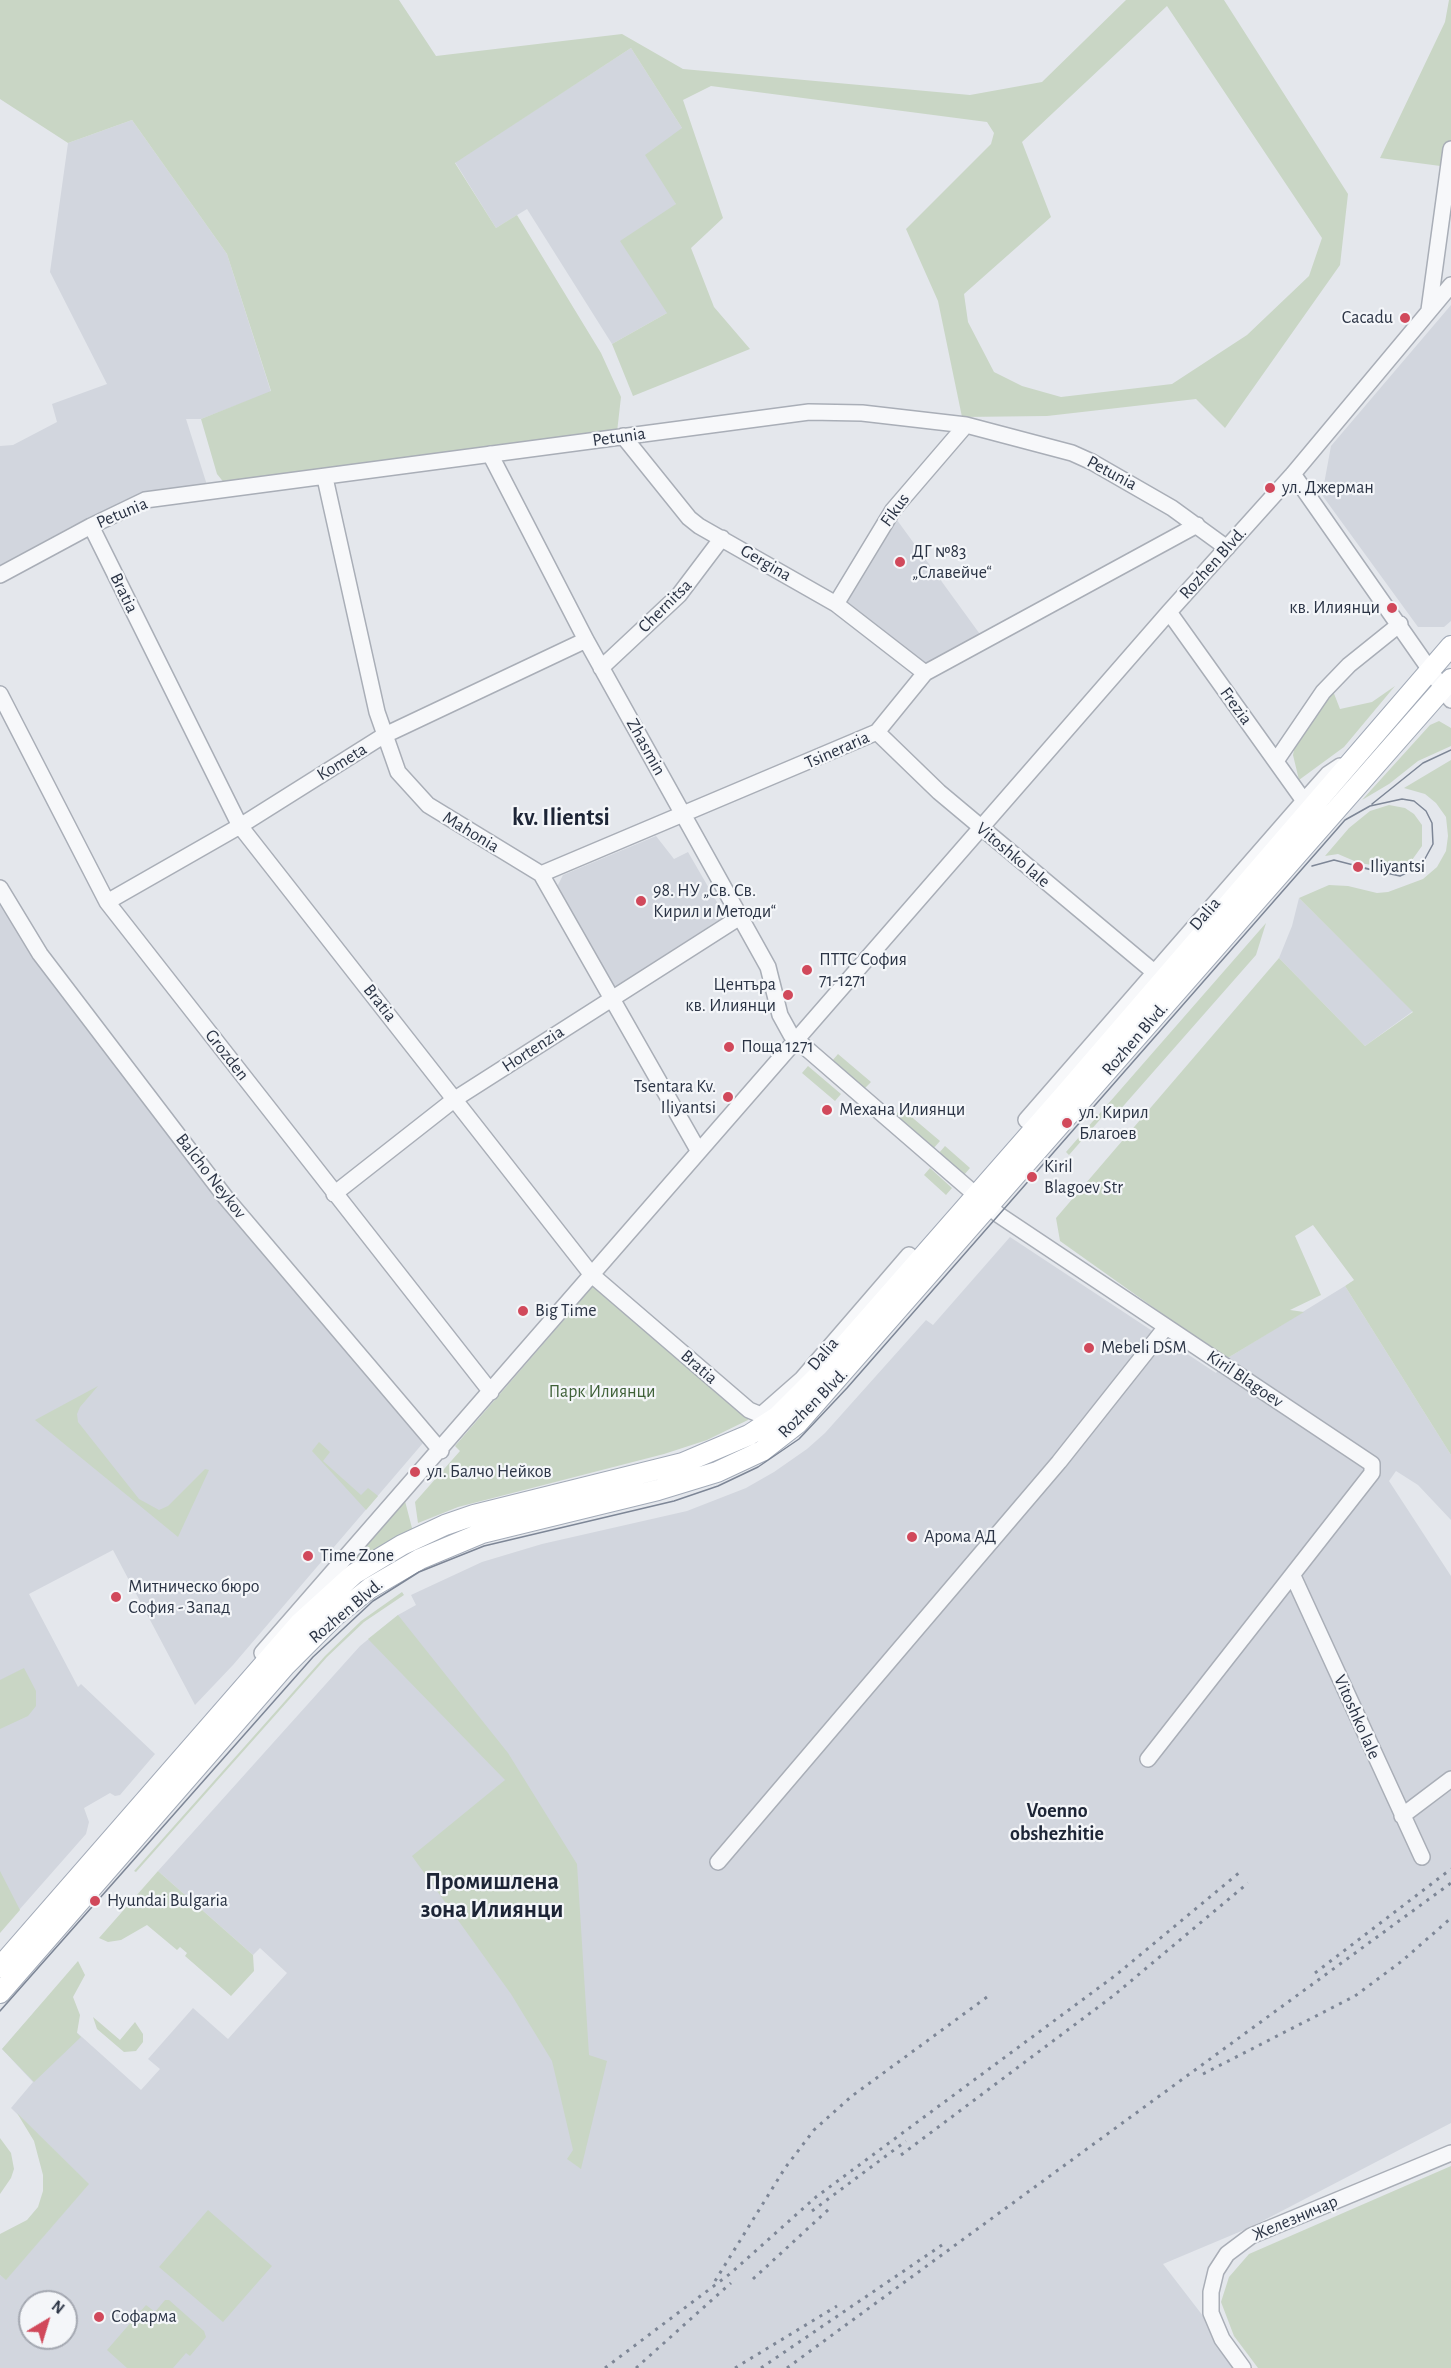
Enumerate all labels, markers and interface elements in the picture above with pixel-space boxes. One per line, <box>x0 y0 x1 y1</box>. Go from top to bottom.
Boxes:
place label: Cacadu <box>1342 307 1393 329</box>
marker: Cacadu <box>1398 311 1412 325</box>
street label: Petunia <box>591 423 647 451</box>
street label: Petunia <box>1083 451 1141 495</box>
place label: ул. Джерман <box>1282 477 1374 499</box>
marker: ул. Джерман <box>1263 481 1277 495</box>
street label: Fikus <box>876 489 914 531</box>
street label: Petunia <box>93 493 151 533</box>
street label: Rozhen Blvd. <box>1175 522 1251 604</box>
street label: Gergina <box>737 540 795 586</box>
place label: ДГ №83 „Славейче“ <box>912 541 992 584</box>
marker: ДГ №83 „Славейче“ <box>893 555 907 569</box>
street label: Bratia <box>105 569 143 617</box>
street label: Chernitsa <box>634 575 696 637</box>
place label: кв. Илиянци <box>1289 597 1380 619</box>
marker: кв. Илиянци <box>1385 601 1399 615</box>
street label: Frezia <box>1215 683 1257 729</box>
street label: Zhasmin <box>622 715 670 779</box>
street label: Tsineraria <box>801 726 873 774</box>
street label: Kometa <box>313 738 371 786</box>
district label: kv. Ilientsi <box>512 804 610 832</box>
street label: Mahonia <box>439 807 503 857</box>
street label: Vitoshko lale <box>972 818 1054 892</box>
place label: Iliyantsi <box>1370 856 1425 878</box>
marker: Iliyantsi <box>1351 860 1365 874</box>
place label: 98. НУ „Св. Св. Кирил и Методи“ <box>653 880 776 922</box>
street label: Dalia <box>1185 893 1225 935</box>
marker: 98. НУ „Св. Св. Кирил и Методи“ <box>634 894 648 908</box>
place label: ПТТС София 71-1271 <box>819 949 907 992</box>
marker: ПТТС София 71-1271 <box>800 963 814 977</box>
place label: Центъра кв. Илиянци <box>685 974 776 1016</box>
street label: Bratia <box>359 980 401 1026</box>
marker: Центъра кв. Илиянци <box>781 988 795 1002</box>
street label: Rozhen Blvd. <box>1097 998 1173 1080</box>
street label: Hortenzia <box>498 1021 568 1077</box>
street label: Grozden <box>200 1025 254 1085</box>
place label: Поща 1271 <box>741 1036 814 1058</box>
marker: Поща 1271 <box>722 1040 736 1054</box>
place label: Tsentara Kv. Iliyantsi <box>633 1076 716 1118</box>
marker: Tsentara Kv. Iliyantsi <box>721 1090 735 1104</box>
place label: Механа Илиянци <box>839 1099 965 1121</box>
place label: ул. Кирил Благоев <box>1079 1102 1149 1144</box>
marker: Механа Илиянци <box>820 1103 834 1117</box>
marker: ул. Кирил Благоев <box>1060 1116 1074 1130</box>
street label: Balcho Neykov <box>171 1129 251 1223</box>
place label: Kiril Blagoev Str <box>1044 1156 1123 1198</box>
marker: Kiril Blagoev Str <box>1025 1170 1039 1184</box>
place label: Big Time <box>535 1300 597 1322</box>
marker: Big Time <box>516 1304 530 1318</box>
street label: Dalia <box>803 1333 843 1375</box>
place label: Mebeli DSM <box>1101 1337 1187 1359</box>
marker: Mebeli DSM <box>1082 1341 1096 1355</box>
street label: Bratia <box>676 1345 722 1389</box>
street label: Kiril Blagoev <box>1203 1346 1287 1412</box>
street label: Rozhen Blvd. <box>773 1363 853 1443</box>
park label: Парк Илиянци <box>548 1381 656 1403</box>
place label: ул. Балчо Нейков <box>427 1461 552 1483</box>
marker: ул. Балчо Нейков <box>408 1465 422 1479</box>
place label: Арома АД <box>924 1526 996 1548</box>
marker: Арома АД <box>905 1530 919 1544</box>
place label: Time Zone <box>320 1545 394 1567</box>
marker: Time Zone <box>301 1549 315 1563</box>
street label: Rozhen Blvd. <box>305 1574 387 1648</box>
place label: Митническо бюро София - Запад <box>128 1576 259 1618</box>
marker: Митническо бюро София - Запад <box>109 1590 123 1604</box>
street label: Vitoshko lale <box>1329 1671 1385 1763</box>
district label: Voenno obshezhitie <box>1010 1799 1104 1846</box>
district label: Промишлена зона Илиянци <box>421 1868 563 1924</box>
place label: Hyundai Bulgaria <box>107 1890 228 1912</box>
marker: Hyundai Bulgaria <box>88 1894 102 1908</box>
street label: Железничар <box>1249 2190 1341 2246</box>
north arrow <box>18 2290 78 2350</box>
text: N <box>49 2298 67 2317</box>
place label: Софарма <box>111 2306 177 2328</box>
marker: Софарма <box>92 2310 106 2324</box>

